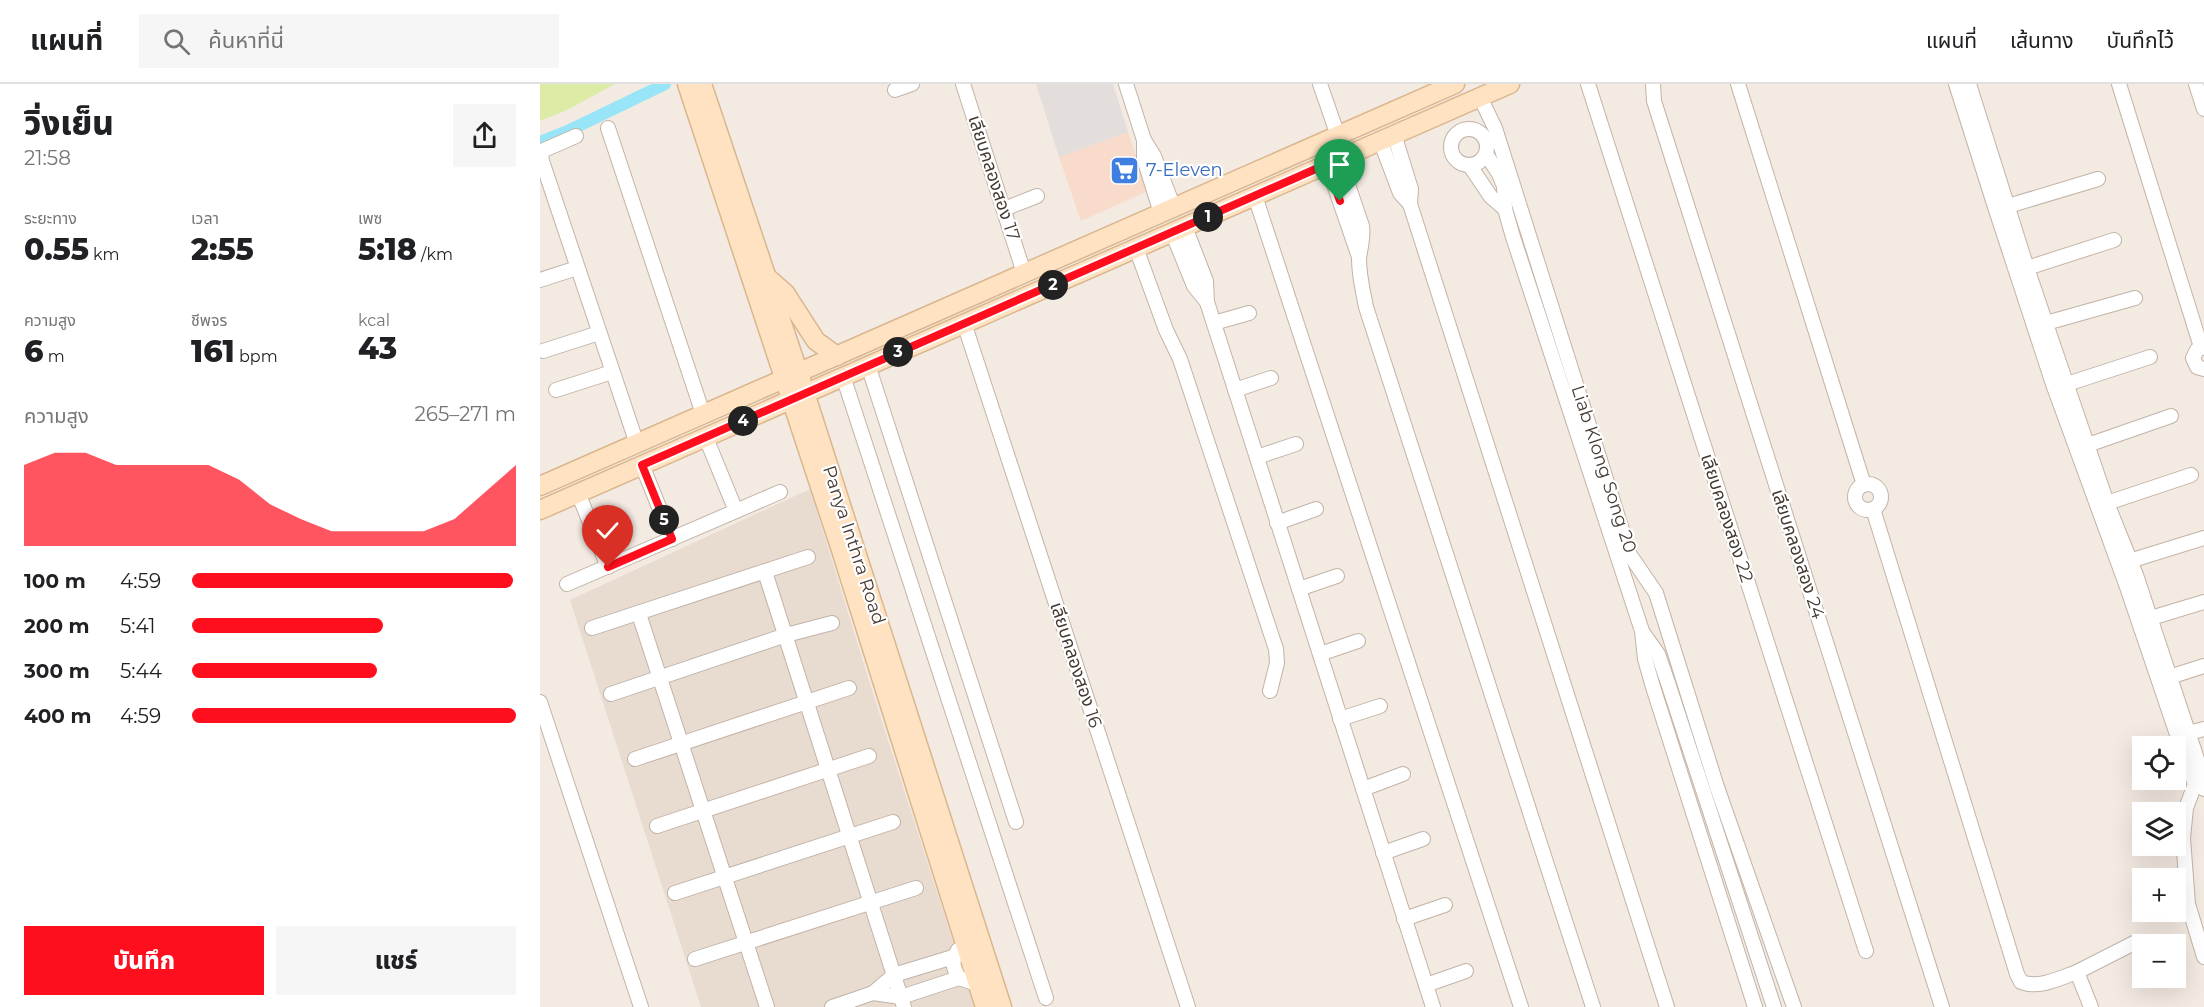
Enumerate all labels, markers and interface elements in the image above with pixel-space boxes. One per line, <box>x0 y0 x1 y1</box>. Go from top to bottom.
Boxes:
search box <box>139 14 559 68</box>
text: แผนที่ <box>30 23 103 57</box>
icon: search <box>160 25 193 58</box>
text: ค้นหาที่นี่ <box>208 27 284 54</box>
text: แผนที่ <box>1926 28 1977 53</box>
text: เส้นทาง <box>2010 28 2074 53</box>
text: บันทึกไว้ <box>2107 28 2174 53</box>
text: วิ่งเย็น <box>24 103 114 143</box>
button: share <box>453 104 516 167</box>
street label: เลียบคลองสอง 17 <box>963 113 1025 243</box>
pin <box>1314 139 1365 201</box>
text: 21:58 <box>24 146 71 170</box>
icon: arrive <box>1323 148 1356 181</box>
supermarket icon: 7-Eleven <box>1109 154 1141 186</box>
place label: 7-Eleven <box>1146 159 1223 181</box>
pin: 1 <box>1193 202 1223 232</box>
text: 1 <box>1205 207 1211 226</box>
text: ระยะทาง <box>24 209 77 228</box>
text: เวลา <box>191 209 219 228</box>
text: เพซ <box>358 209 382 228</box>
text: 0.55 <box>24 231 89 268</box>
text: 2:55 <box>191 231 254 268</box>
text: 5:18 <box>358 231 417 268</box>
text: km <box>89 245 120 264</box>
text: /km <box>417 245 453 264</box>
pin: 2 <box>1038 270 1068 300</box>
text: 2 <box>1048 275 1058 294</box>
text: ความสูง <box>24 311 76 330</box>
text: ชีพจร <box>191 311 227 330</box>
text: kcal <box>358 311 390 330</box>
text: 43 <box>358 330 397 367</box>
text: 6 <box>24 333 43 370</box>
text: 161 <box>191 333 235 370</box>
pin: 3 <box>883 337 913 367</box>
text: 3 <box>893 342 903 361</box>
text: m <box>43 347 65 366</box>
text: bpm <box>235 347 278 366</box>
street label: Liab Klong Song 20 <box>1567 382 1641 556</box>
text: 265–271 m <box>414 402 516 426</box>
text: ความสูง <box>24 404 89 428</box>
pin: 4 <box>728 406 758 436</box>
text: 4 <box>737 411 749 430</box>
street label: เลียบคลองสอง 22 <box>1696 451 1758 585</box>
street label: Panya Inthra Road <box>818 463 890 627</box>
street label: เลียบคลองสอง 24 <box>1767 486 1829 622</box>
pin <box>582 505 633 567</box>
pin: 5 <box>649 505 679 535</box>
text: 5 <box>659 510 669 529</box>
icon: check <box>591 514 624 547</box>
text: 100 m <box>24 569 86 593</box>
text: 4:59 <box>120 569 161 593</box>
street label: เลียบคลองสอง 16 <box>1045 599 1107 731</box>
text: 200 m <box>24 614 90 638</box>
text: 5:41 <box>120 614 156 638</box>
text: 300 m <box>24 659 90 683</box>
text: 5:44 <box>120 659 162 683</box>
text: 400 m <box>24 704 92 728</box>
text: 4:59 <box>120 704 161 728</box>
map controls <box>2132 736 2186 988</box>
button: locate <box>2132 736 2186 790</box>
button: layers <box>2132 802 2186 856</box>
button: + <box>2132 868 2186 922</box>
button: บันทึก <box>24 926 264 995</box>
button: แชร์ <box>276 926 516 995</box>
button: − <box>2132 934 2186 988</box>

